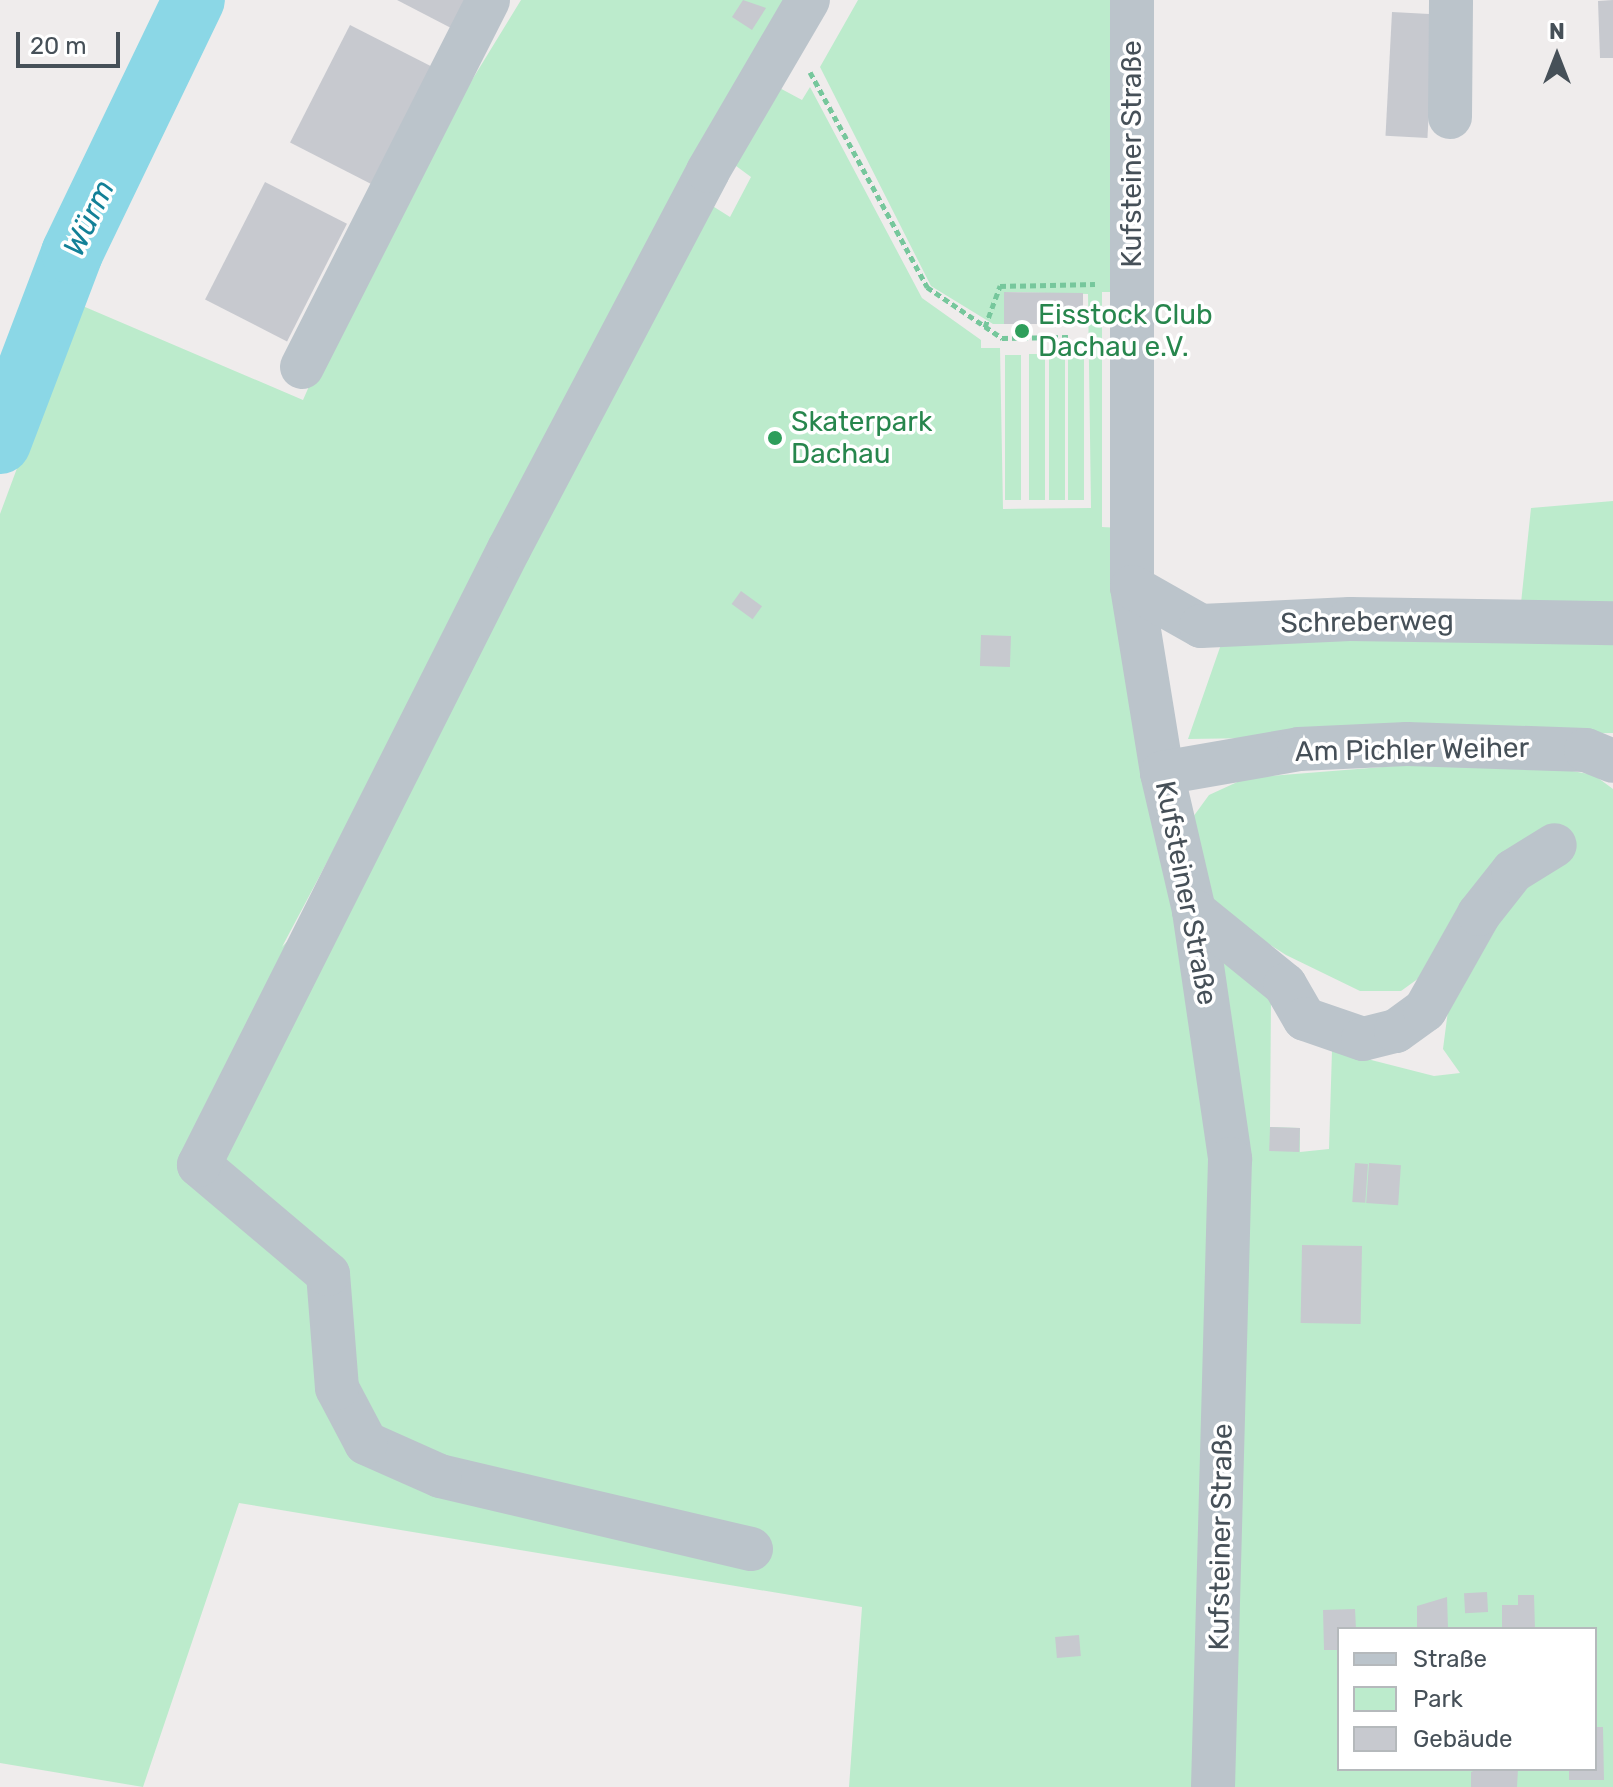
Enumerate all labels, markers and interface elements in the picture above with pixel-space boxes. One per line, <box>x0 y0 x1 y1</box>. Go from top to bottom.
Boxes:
scale bar <box>20 16 124 66</box>
north arrow <box>1517 16 1597 96</box>
text: N <box>1549 18 1565 45</box>
text: 20 m <box>30 32 87 60</box>
street label: Kufsteiner Straße <box>1115 40 1149 268</box>
water label: Würm <box>56 174 122 262</box>
place label: Eisstock Club Dachau e.V. <box>1038 298 1213 364</box>
marker: Eisstock Club Dachau e.V. <box>1013 322 1031 340</box>
place label: Skaterpark Dachau <box>791 405 932 471</box>
marker: Skaterpark Dachau <box>766 429 784 447</box>
street label: Schreberweg <box>1280 604 1454 640</box>
street label: Am Pichler Weiher <box>1294 731 1530 769</box>
street label: Kufsteiner Straße <box>1148 778 1224 1008</box>
street label: Kufsteiner Straße <box>1202 1423 1240 1651</box>
legend <box>1337 1627 1597 1771</box>
text: Straße <box>1413 1645 1487 1673</box>
text: Park <box>1413 1685 1463 1713</box>
text: Gebäude <box>1413 1725 1512 1753</box>

